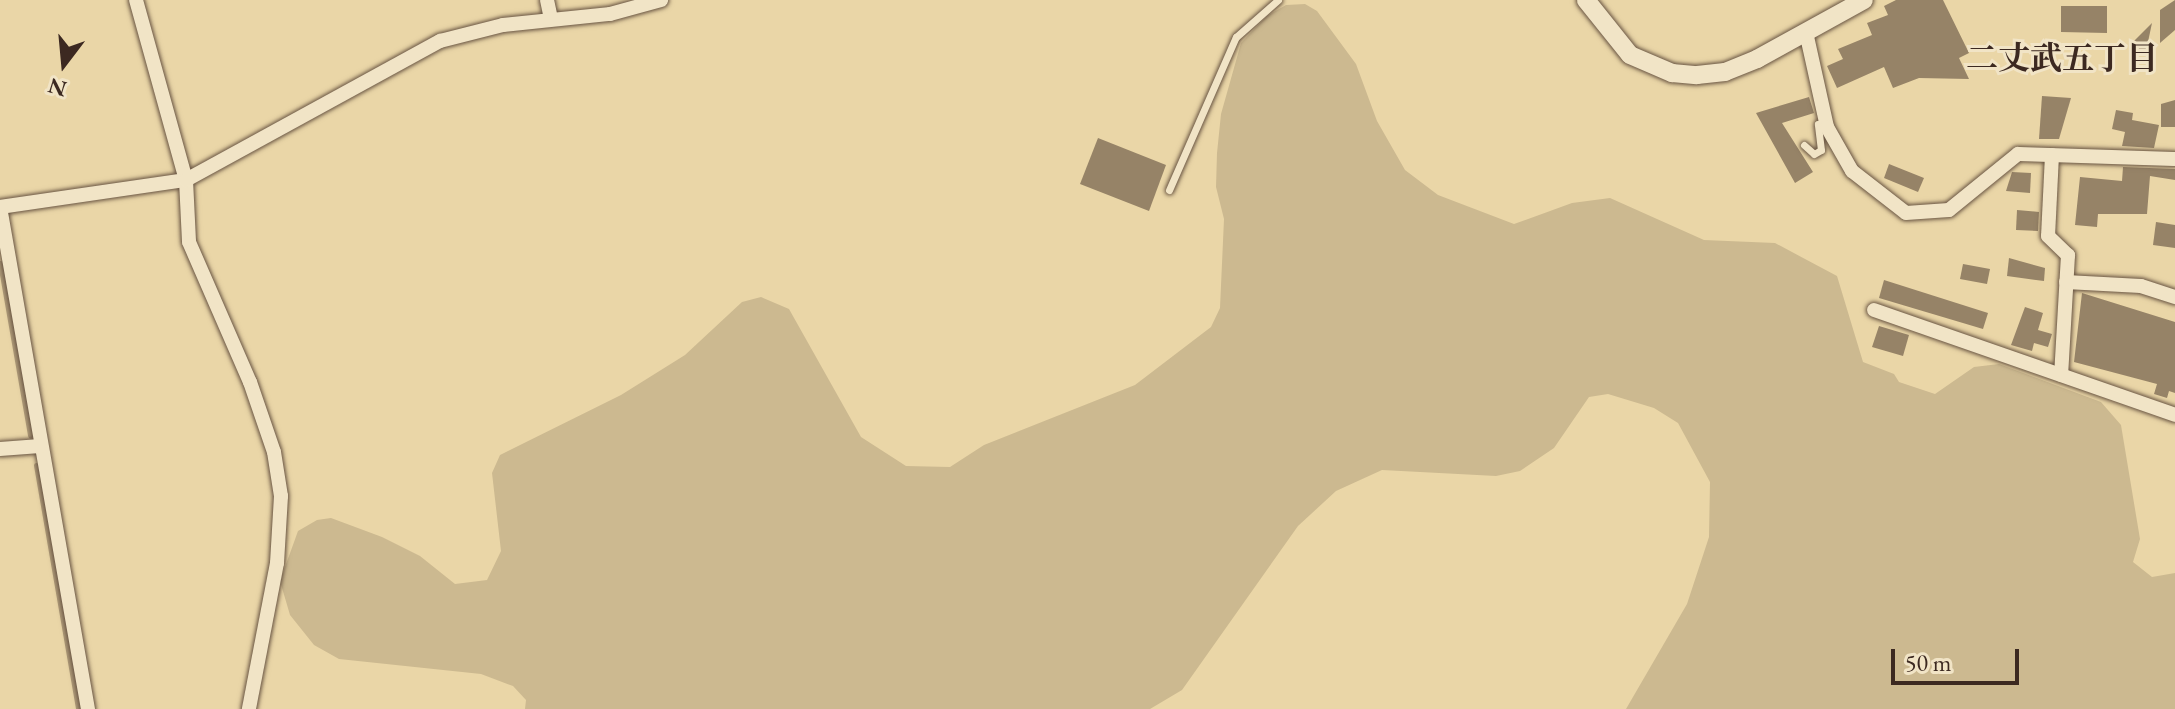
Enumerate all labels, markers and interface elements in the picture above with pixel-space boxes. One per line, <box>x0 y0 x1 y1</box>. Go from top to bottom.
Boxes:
north arrow <box>24 24 104 104</box>
district label: 二丈武五丁目 <box>1966 39 2158 77</box>
text: N <box>45 71 70 104</box>
scale bar <box>1895 633 2023 683</box>
text: 50 m <box>1905 647 1952 678</box>

